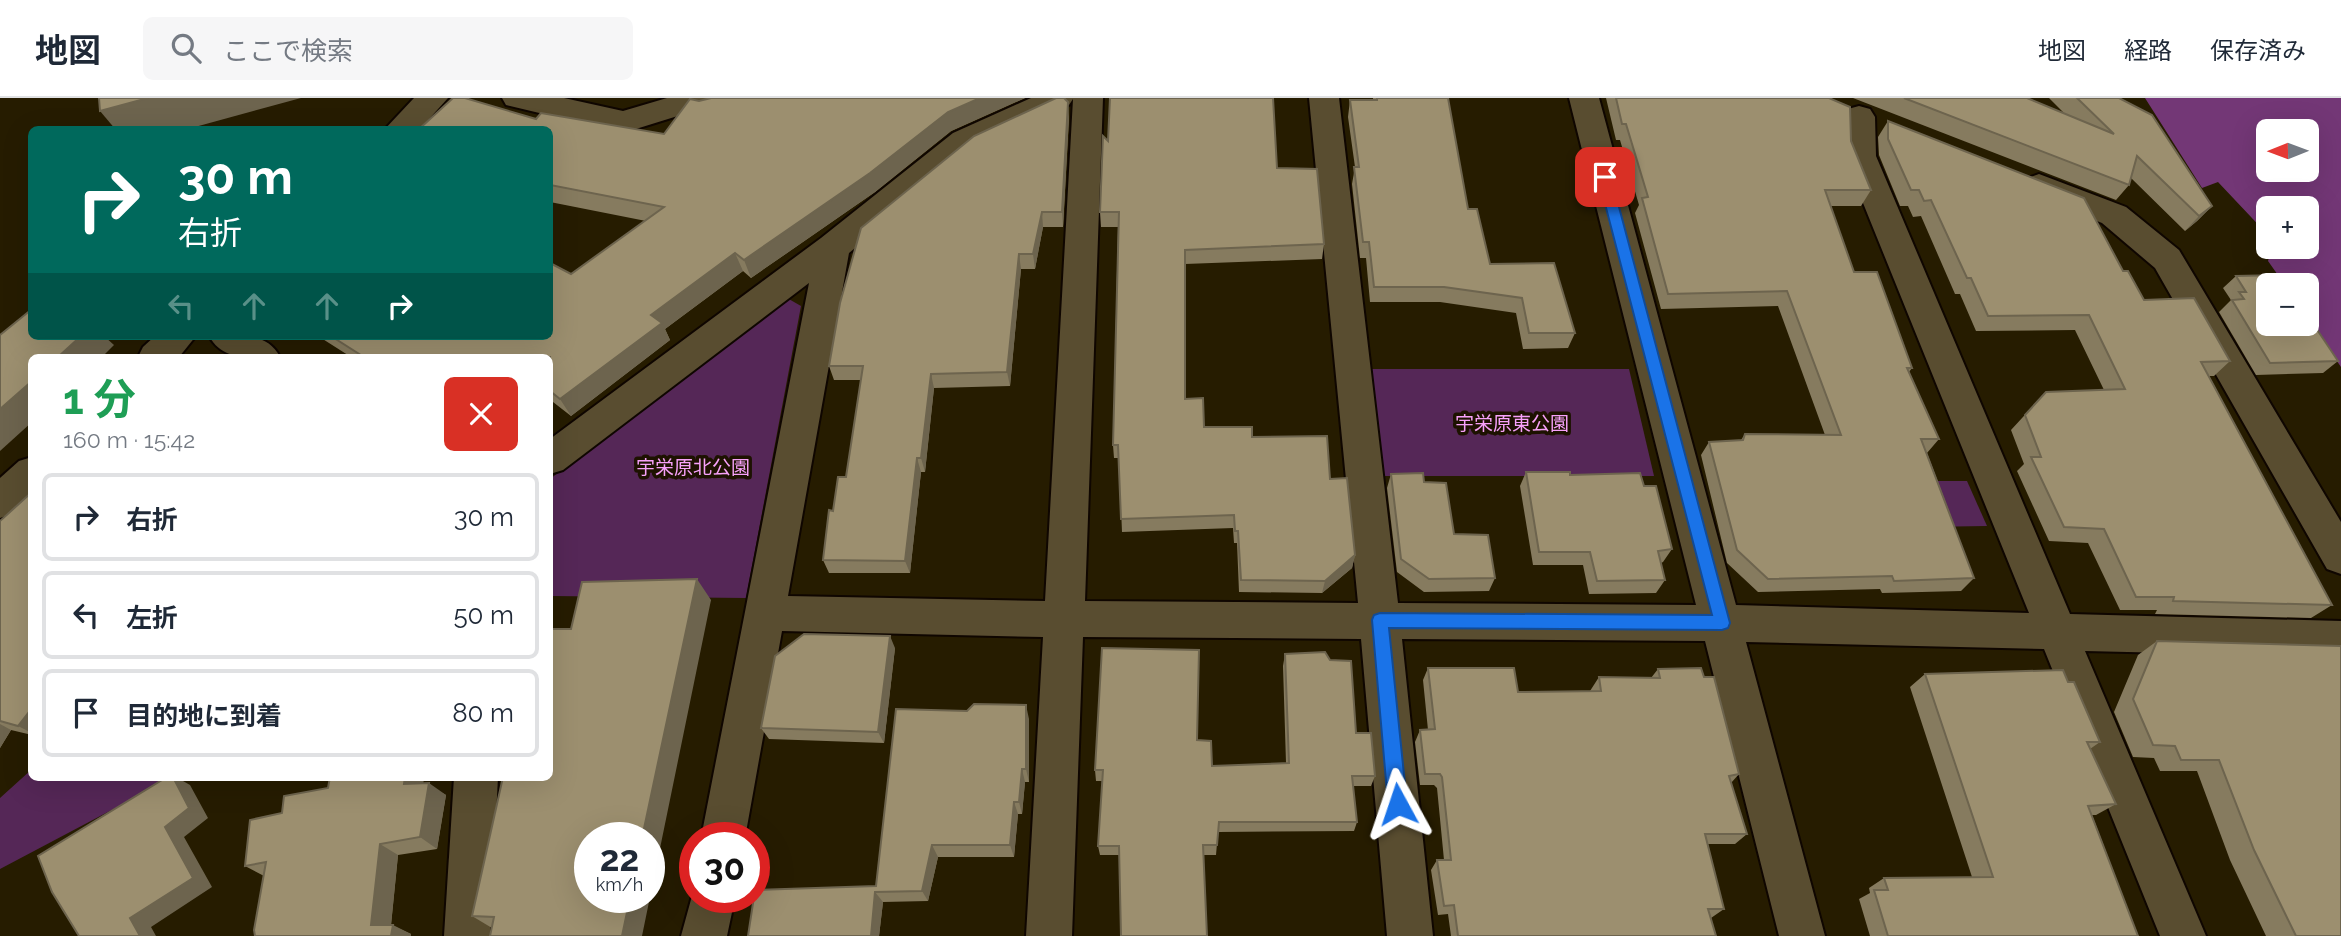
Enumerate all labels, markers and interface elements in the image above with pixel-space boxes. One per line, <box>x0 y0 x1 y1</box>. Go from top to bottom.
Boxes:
search box <box>143 17 633 80</box>
icon: search <box>167 29 205 67</box>
text: 地図 <box>35 31 101 70</box>
text: ここで検索 <box>223 36 353 66</box>
text: 地図 <box>2038 36 2086 65</box>
text: 経路 <box>2124 36 2172 65</box>
text: 保存済み <box>2210 36 2306 65</box>
north arrow <box>2256 119 2319 182</box>
map controls <box>2256 119 2319 336</box>
pin <box>1575 147 1635 207</box>
text: 30 m <box>178 148 293 205</box>
icon: right <box>63 154 154 245</box>
icon: arrive <box>1586 158 1624 196</box>
button: + <box>2256 196 2319 259</box>
text: 右折 <box>178 214 242 251</box>
button: − <box>2256 273 2319 336</box>
icon: left <box>162 287 200 325</box>
icon: ahead <box>235 287 273 325</box>
icon: ahead <box>308 287 346 325</box>
icon: right <box>381 287 419 325</box>
text: 1 分 <box>63 375 136 424</box>
button: close <box>444 377 518 451</box>
park label: 宇栄原東公園 <box>1455 412 1569 434</box>
text: 160 m · 15:42 <box>63 426 195 453</box>
park label: 宇栄原北公園 <box>636 456 750 478</box>
icon: right <box>67 498 105 536</box>
text: 30 m <box>454 502 514 532</box>
text: 右折 <box>126 505 178 535</box>
icon: left <box>67 596 105 634</box>
text: 50 m <box>453 600 514 630</box>
text: 左折 <box>126 603 178 633</box>
icon: arrive <box>67 694 105 732</box>
text: 80 m <box>452 698 514 728</box>
text: 目的地に到着 <box>126 701 282 731</box>
position arrow <box>1361 767 1435 841</box>
speed limit sign: 30 <box>679 822 770 913</box>
text: 22 <box>600 838 639 879</box>
text: km/h <box>596 874 643 895</box>

